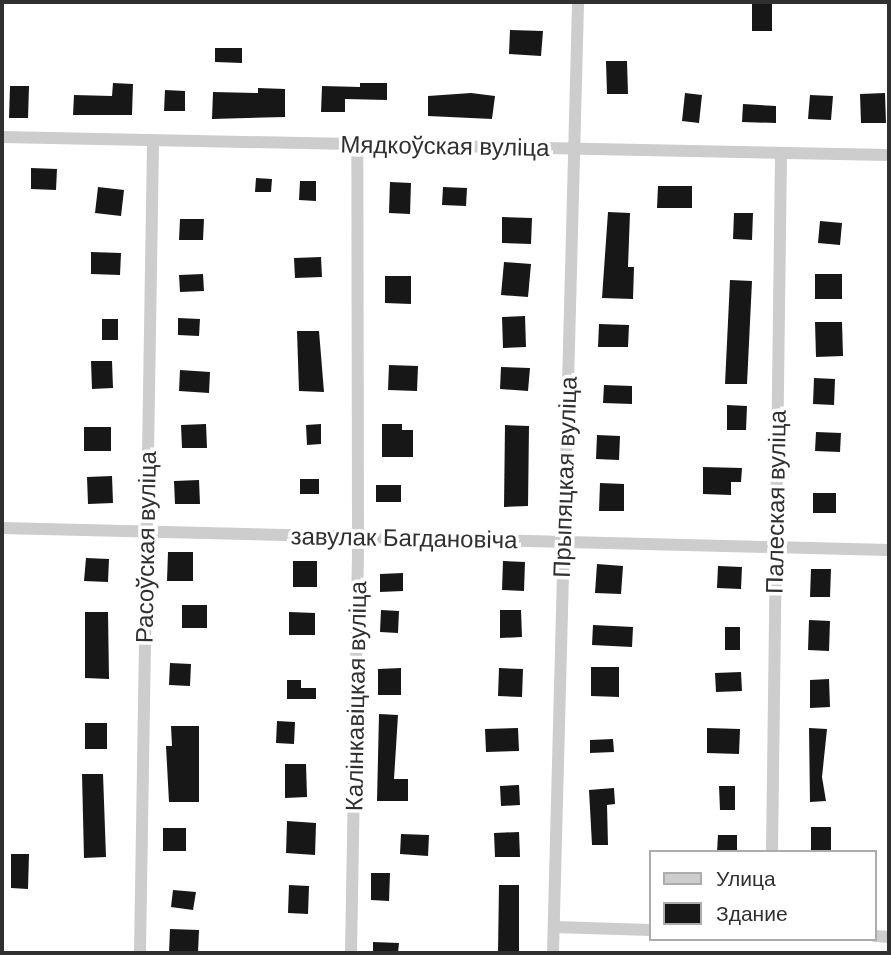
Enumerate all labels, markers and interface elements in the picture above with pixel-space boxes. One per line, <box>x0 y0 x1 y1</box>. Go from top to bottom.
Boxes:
street label: Мядкоўская вуліца <box>340 130 550 162</box>
street label: Прыпяцкая вуліца <box>547 376 583 578</box>
street label: Палеская вуліца <box>760 410 792 594</box>
street label: Расоўская вуліца <box>130 451 162 643</box>
street label: завулак Багдановіча <box>290 522 518 554</box>
street label: Калінкавіцкая вуліца <box>340 581 372 811</box>
legend <box>650 850 877 941</box>
text: Улица <box>716 865 776 893</box>
text: Здание <box>716 900 788 928</box>

